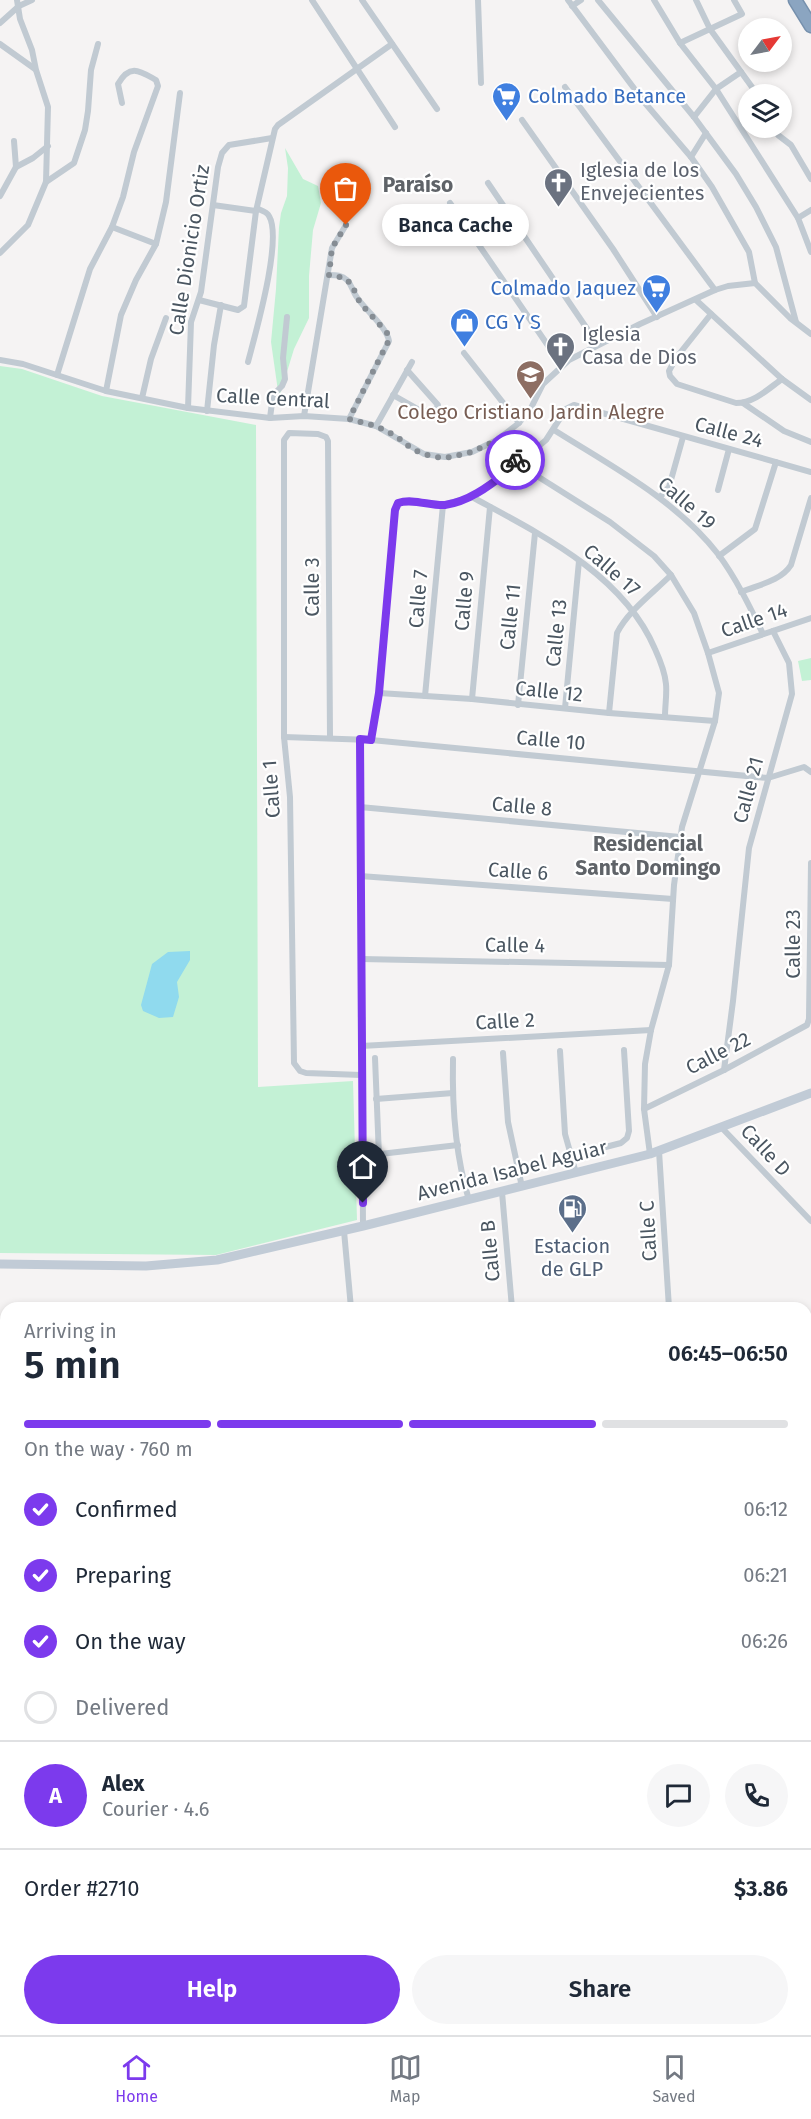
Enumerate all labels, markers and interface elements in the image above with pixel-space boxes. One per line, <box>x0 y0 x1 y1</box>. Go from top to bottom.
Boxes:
north arrow <box>738 18 792 72</box>
map controls <box>738 18 792 138</box>
supermarket icon: Colmado Betance <box>491 80 523 122</box>
place label: Colmado Betance <box>528 84 686 108</box>
button: layers <box>738 84 792 138</box>
place label: Iglesia de los Envejecientes <box>580 158 704 205</box>
street label: Calle Dionicio Ortiz <box>164 163 214 337</box>
pin <box>320 163 371 225</box>
church icon: Iglesia de los Envejecientes <box>543 166 575 208</box>
icon: bag <box>329 172 362 205</box>
district label: Paraíso <box>383 172 453 198</box>
callout: Banca Cache <box>382 204 529 246</box>
text: Banca Cache <box>398 213 513 237</box>
supermarket icon: Colmado Jaquez <box>641 272 673 314</box>
place label: Colmado Jaquez <box>491 276 636 300</box>
shop icon: CG Y S <box>448 306 480 348</box>
place label: CG Y S <box>485 310 541 334</box>
place label: Iglesia Casa de Dios <box>582 322 697 369</box>
church icon: Iglesia Casa de Dios <box>545 330 577 372</box>
school or university icon: Colego Cristiano Jardin Alegre <box>515 358 547 400</box>
street label: Calle Central <box>216 383 331 413</box>
place label: Colego Cristiano Jardin Alegre <box>397 400 665 424</box>
street label: Calle 24 <box>692 411 766 453</box>
courier <box>485 430 545 490</box>
icon: bike <box>499 444 532 477</box>
street label: Calle 19 <box>653 471 721 535</box>
street label: Calle 17 <box>579 539 645 601</box>
street label: Calle 3 <box>300 557 324 617</box>
street label: Calle 7 <box>404 569 433 629</box>
street label: Calle 9 <box>449 570 479 632</box>
street label: Calle 11 <box>495 583 525 651</box>
street label: Calle 14 <box>718 597 791 643</box>
street label: Calle 13 <box>541 598 571 668</box>
street label: Calle 12 <box>514 676 584 706</box>
street label: Calle 10 <box>515 725 587 755</box>
street label: Calle 21 <box>728 754 768 826</box>
street label: Calle 1 <box>257 759 285 819</box>
street label: Calle 8 <box>491 791 553 821</box>
district label: Residencial Santo Domingo <box>575 831 721 881</box>
street label: Calle 6 <box>487 857 549 885</box>
street label: Calle 23 <box>781 909 805 979</box>
street label: Calle 4 <box>485 932 546 958</box>
street label: Calle 2 <box>475 1007 535 1035</box>
street label: Calle 22 <box>682 1027 754 1079</box>
street label: Calle D <box>736 1119 796 1181</box>
street label: Avenida Isabel Aguiar <box>414 1135 610 1205</box>
pin <box>337 1141 388 1203</box>
icon: home <box>346 1150 379 1183</box>
fuel station icon: Estacion de GLP <box>556 1192 588 1234</box>
street label: Calle C <box>634 1200 662 1262</box>
street label: Calle B <box>475 1219 505 1283</box>
place label: Estacion de GLP <box>534 1234 610 1281</box>
text: Arriving in <box>24 1319 117 1343</box>
text: 06:45–06:50 <box>668 1340 788 1367</box>
text: 5 min <box>24 1342 121 1388</box>
text: On the way · 760 m <box>24 1437 193 1461</box>
icon: check <box>24 1493 57 1526</box>
text: Confirmed <box>75 1496 178 1523</box>
text: 06:12 <box>744 1497 788 1521</box>
icon: check <box>24 1559 57 1592</box>
text: Preparing <box>75 1562 171 1589</box>
text: 06:21 <box>743 1563 788 1587</box>
icon: check <box>24 1625 57 1658</box>
text: On the way <box>75 1628 186 1655</box>
text: 06:26 <box>741 1629 788 1653</box>
text: Delivered <box>75 1694 170 1721</box>
button: chat <box>647 1764 710 1827</box>
button: phone <box>725 1764 788 1827</box>
text: Alex <box>102 1770 145 1797</box>
text: A <box>49 1782 62 1809</box>
text: Courier · 4.6 <box>102 1797 209 1821</box>
text: Order #2710 <box>24 1875 140 1902</box>
text: $3.86 <box>734 1875 788 1902</box>
button: Help <box>24 1955 400 2024</box>
button: Share <box>412 1955 788 2024</box>
tab: Home <box>115 2051 158 2106</box>
tab: Map <box>389 2051 422 2106</box>
tab: Saved <box>652 2051 696 2106</box>

